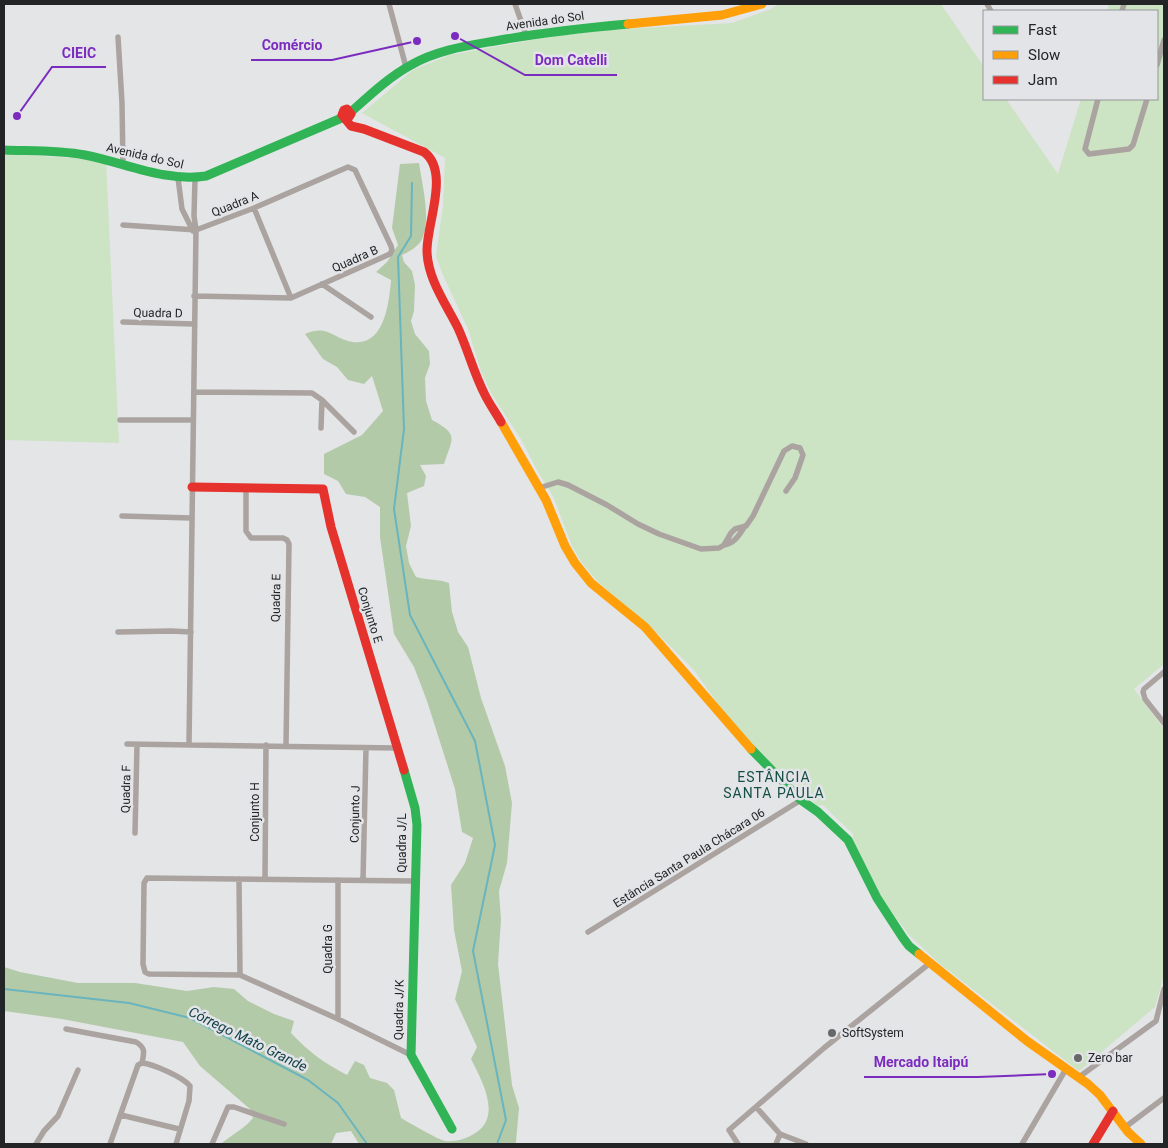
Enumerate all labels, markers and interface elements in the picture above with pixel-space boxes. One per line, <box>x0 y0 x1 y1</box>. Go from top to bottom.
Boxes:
street label: Avenida do Sol <box>505 9 585 33</box>
legend <box>983 10 1158 100</box>
text: Fast <box>1028 21 1057 39</box>
callout: Comércio <box>251 31 332 60</box>
text: Comércio <box>262 37 322 53</box>
callout: CIEIC <box>52 38 106 67</box>
text: CIEIC <box>62 45 96 61</box>
callout: Dom Catelli <box>525 46 617 75</box>
text: Slow <box>1028 46 1060 64</box>
text: Dom Catelli <box>535 52 607 68</box>
text: Jam <box>1028 71 1058 89</box>
street label: Avenida do Sol <box>105 140 185 172</box>
street label: Quadra A <box>210 188 261 220</box>
street label: Quadra B <box>330 243 380 275</box>
street label: Quadra D <box>133 306 183 320</box>
street label: Quadra E <box>269 574 283 622</box>
street label: Conjunto E <box>355 585 385 645</box>
street label: Quadra F <box>119 764 133 813</box>
district label: ESTÂNCIA SANTA PAULA <box>723 768 825 801</box>
street label: Conjunto H <box>248 782 262 842</box>
street label: Conjunto J <box>347 785 363 843</box>
street label: Estância Santa Paula Chácara 06 <box>611 805 768 911</box>
street label: Quadra J/L <box>395 813 409 873</box>
street label: Quadra G <box>321 924 335 974</box>
street label: Quadra J/K <box>391 979 407 1040</box>
water label: Córrego Mato Grande <box>186 1003 310 1075</box>
place label: SoftSystem <box>842 1026 904 1040</box>
marker: SoftSystem <box>826 1027 838 1039</box>
callout: Mercado Itaipú <box>864 1048 978 1077</box>
place label: Zero bar <box>1088 1051 1133 1065</box>
marker: Zero bar <box>1072 1052 1084 1064</box>
text: Mercado Itaipú <box>874 1054 968 1070</box>

